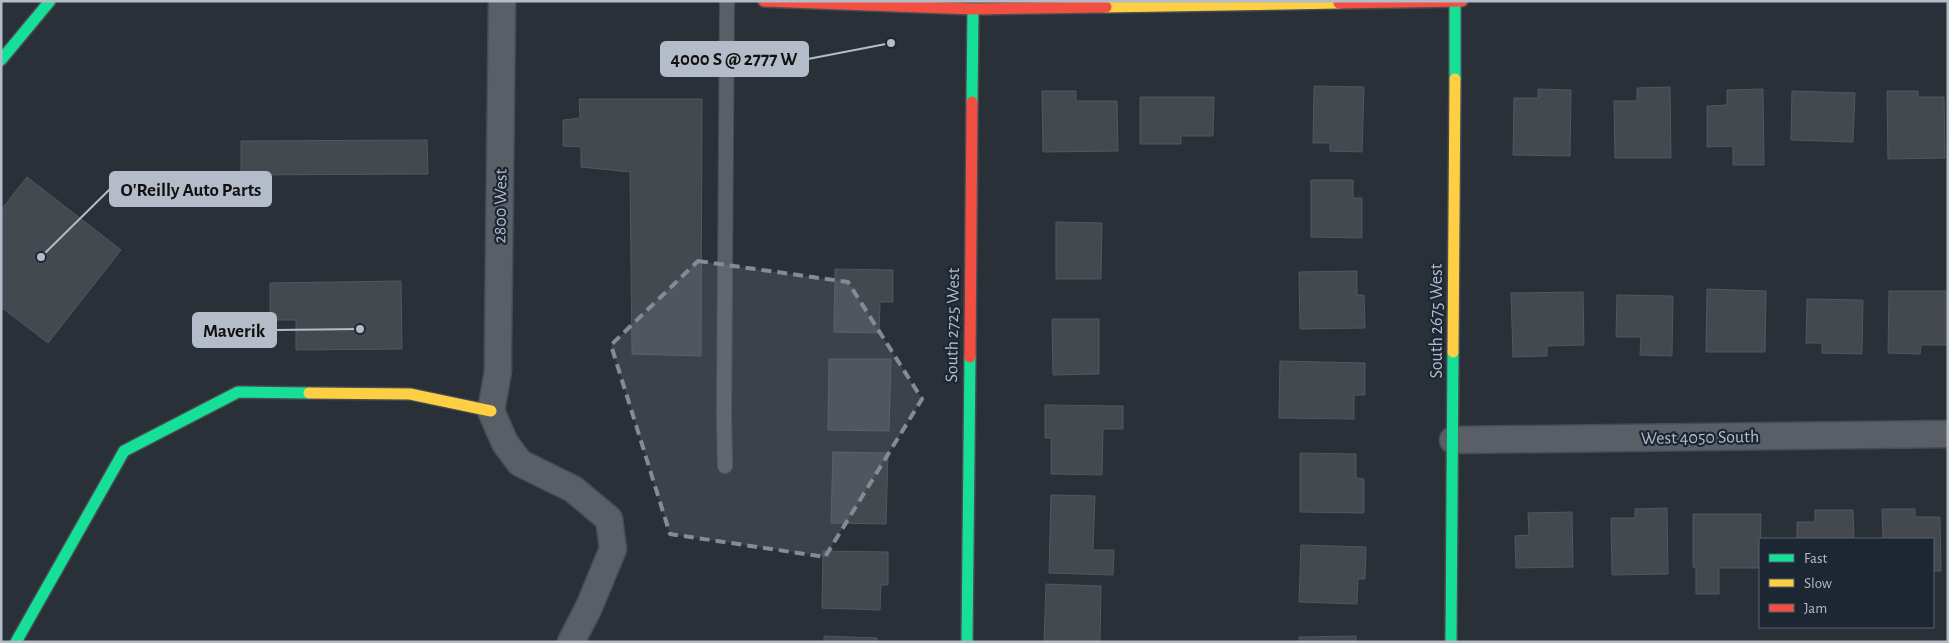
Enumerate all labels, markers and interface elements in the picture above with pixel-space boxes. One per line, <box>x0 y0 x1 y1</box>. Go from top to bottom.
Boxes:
callout: 4000 S @ 2777 W <box>661 42 808 76</box>
text: 4000 S @ 2777 W <box>671 50 798 69</box>
street label: 2800 West <box>491 168 511 244</box>
callout: O'Reilly Auto Parts <box>110 172 271 206</box>
text: O'Reilly Auto Parts <box>121 181 261 200</box>
street label: South 2675 West <box>1428 263 1446 378</box>
street label: South 2725 West <box>943 267 963 382</box>
callout: Maverik <box>193 313 276 347</box>
text: Maverik <box>203 322 266 341</box>
street label: West 4050 South <box>1641 428 1759 448</box>
legend <box>1759 538 1934 628</box>
text: Fast <box>1804 551 1828 566</box>
text: Slow <box>1804 576 1832 591</box>
text: Jam <box>1804 601 1827 616</box>

